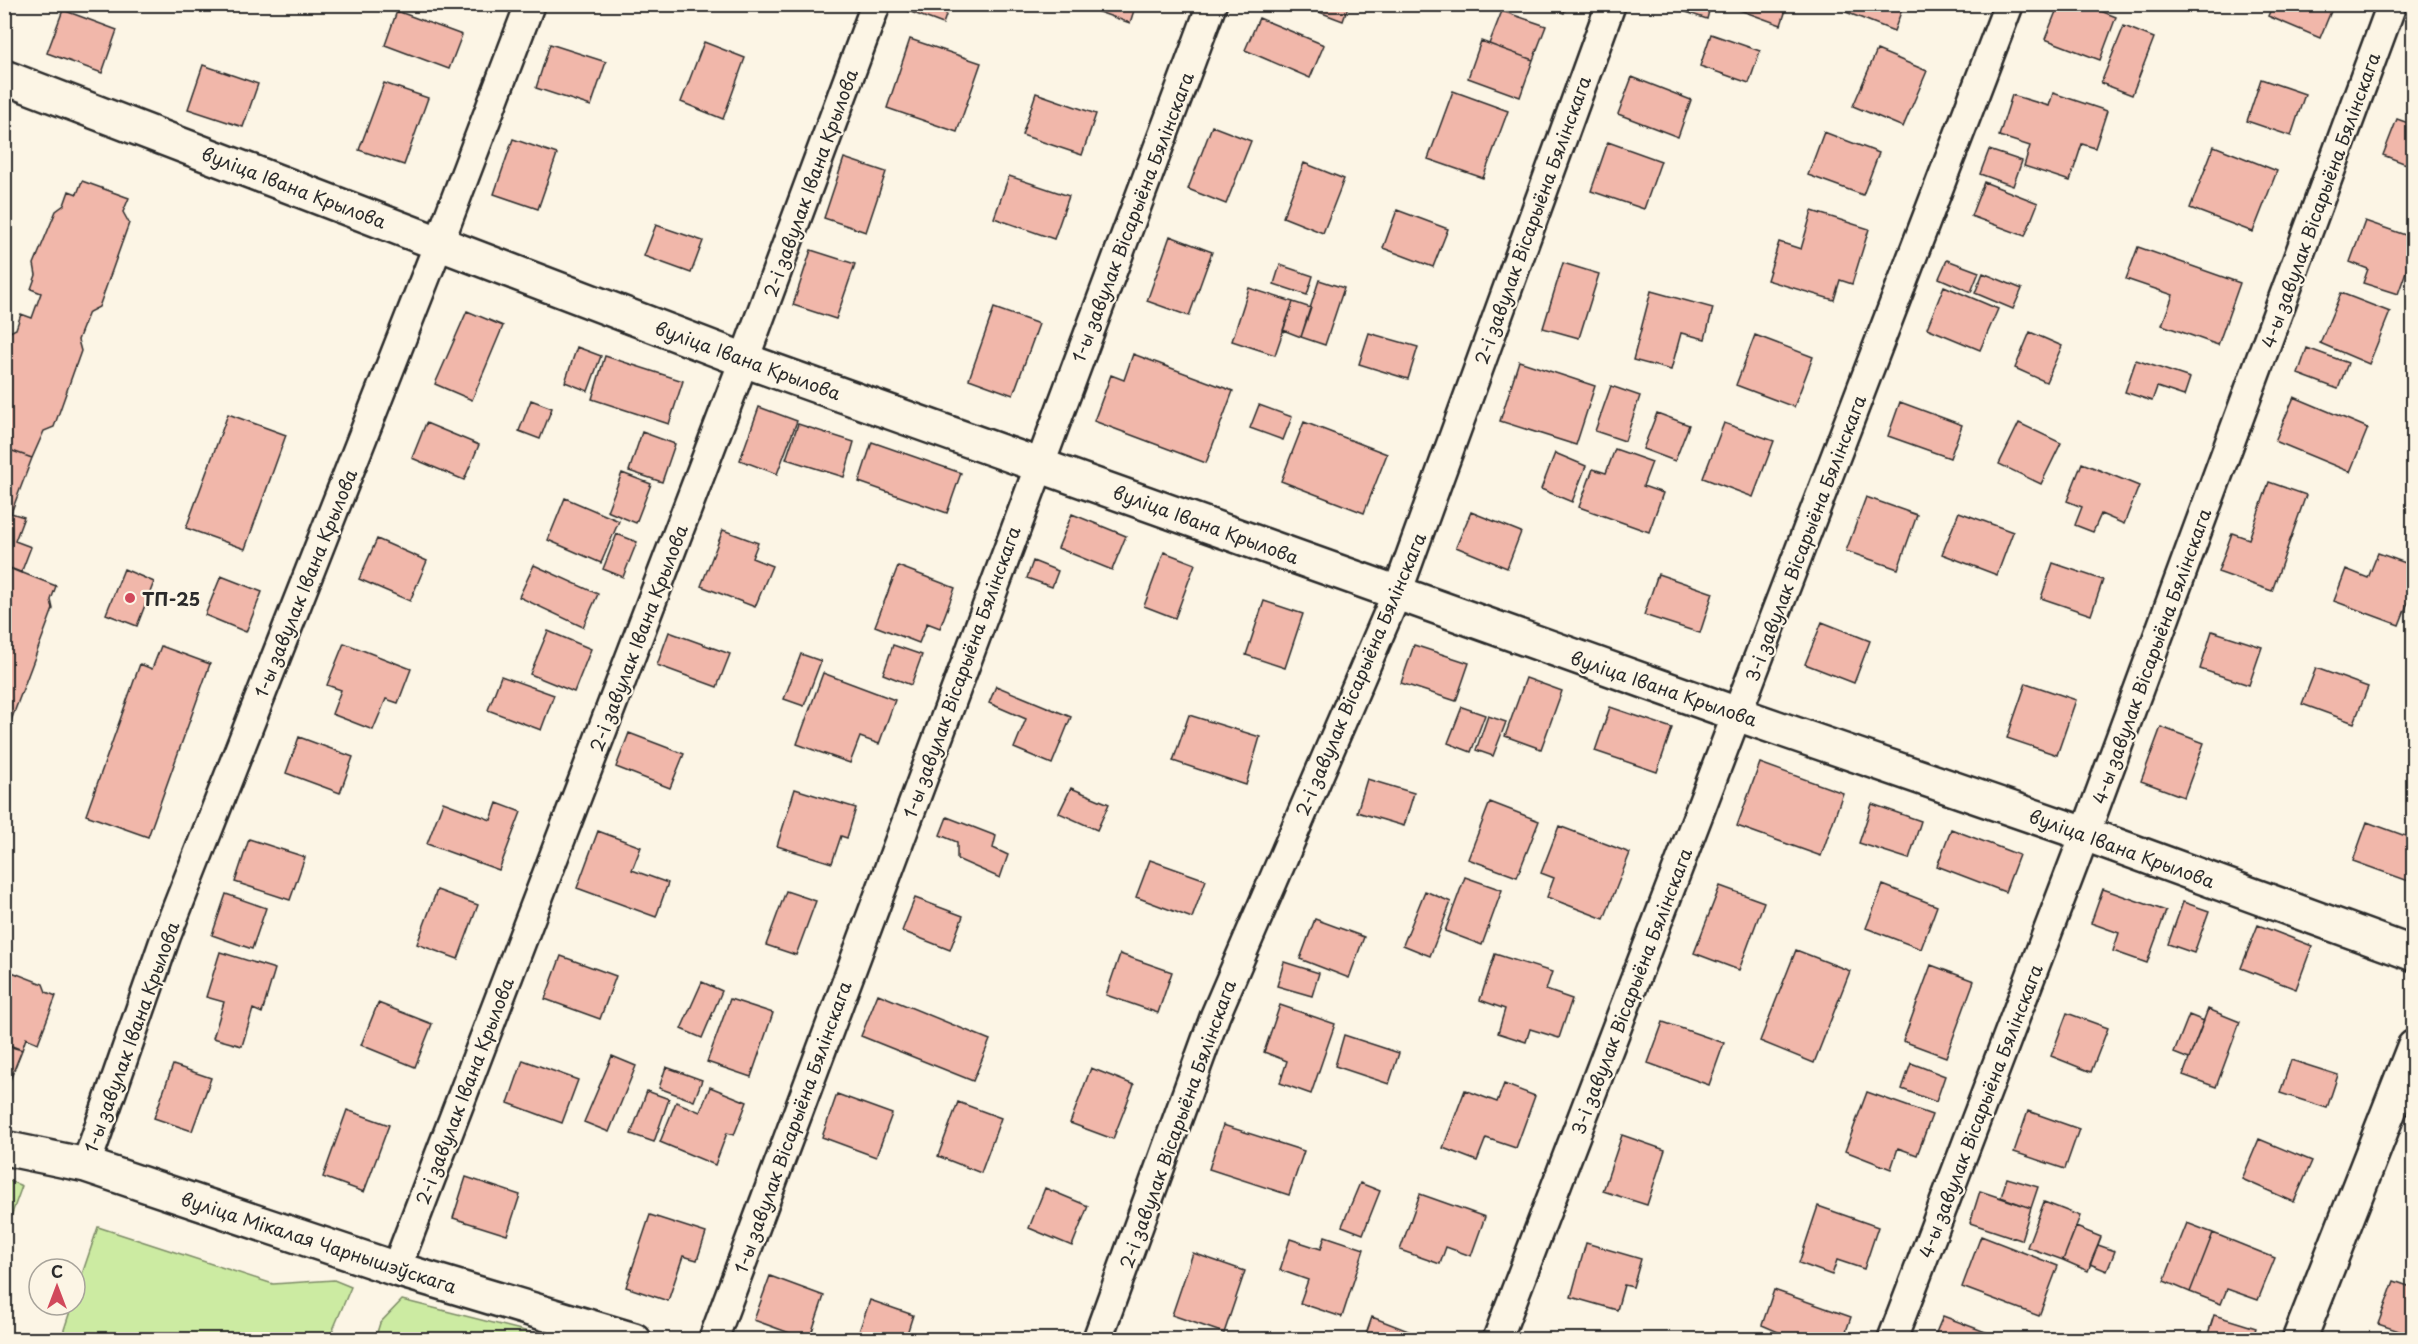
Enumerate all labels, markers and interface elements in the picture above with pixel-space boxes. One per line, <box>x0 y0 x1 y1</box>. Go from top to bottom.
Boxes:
street label: 4-ы завулак Вісарыёна Бялінскага <box>2254 48 2386 352</box>
street label: 2-і завулак Івана Крылова <box>756 64 864 301</box>
street label: 1-ы завулак Вісарыёна Бялінскага <box>1064 67 1200 366</box>
street label: 2-і завулак Вісарыёна Бялінскага <box>1467 71 1597 368</box>
street label: вуліца Івана Крылова <box>198 139 391 235</box>
street label: вуліца Івана Крылова <box>651 314 845 406</box>
street label: 3-і завулак Вісарыёна Бялінскага <box>1738 390 1872 685</box>
street label: 1-ы завулак Івана Крылова <box>247 464 364 701</box>
street label: вуліца Івана Крылова <box>1109 478 1303 570</box>
street label: 4-ы завулак Вісарыёна Бялінскага <box>2085 504 2217 808</box>
street label: 2-і завулак Івана Крылова <box>582 520 694 755</box>
street label: 1-ы завулак Вісарыёна Бялінскага <box>896 522 1027 822</box>
street label: 2-і завулак Вісарыёна Бялінскага <box>1288 527 1432 820</box>
place label: ТП-25 <box>142 585 200 612</box>
marker: ТП-25 <box>123 591 137 605</box>
street label: вуліца Івана Крылова <box>1567 643 1762 733</box>
street label: вуліца Івана Крылова <box>2025 802 2219 894</box>
street label: 3-і завулак Вісарыёна Бялінскага <box>1564 843 1698 1138</box>
street label: 1-ы завулак Івана Крылова <box>77 917 186 1156</box>
street label: 4-ы завулак Вісарыёна Бялінскага <box>1911 960 2049 1262</box>
street label: 2-і завулак Івана Крылова <box>408 973 520 1208</box>
street label: 2-і завулак Вісарыёна Бялінскага <box>1112 975 1242 1272</box>
street label: 1-ы завулак Вісарыёна Бялінскага <box>727 977 858 1277</box>
street label: вуліца Мікалая Чарнышэўскага <box>178 1185 461 1300</box>
north arrow <box>27 1257 87 1317</box>
text: С <box>51 1259 63 1283</box>

